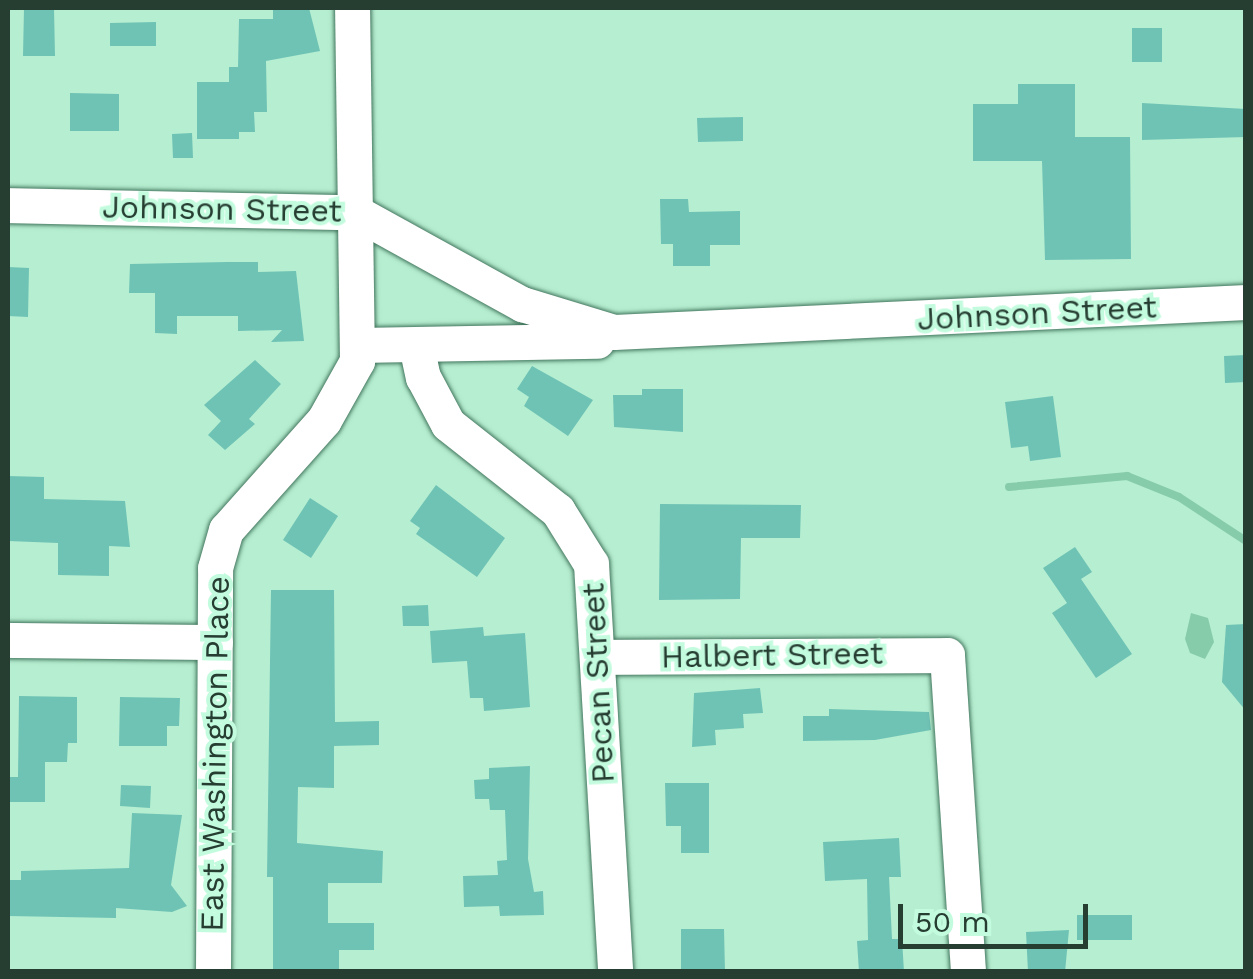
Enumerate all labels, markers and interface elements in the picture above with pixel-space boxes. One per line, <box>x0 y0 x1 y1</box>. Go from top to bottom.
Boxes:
street label: Johnson Street <box>102 188 342 230</box>
street label: Johnson Street <box>916 288 1158 338</box>
street label: East Washington Place <box>193 575 237 933</box>
street label: Pecan Street <box>574 582 622 784</box>
street label: Halbert Street <box>660 634 884 676</box>
scale bar <box>903 884 1093 946</box>
text: 50 m <box>915 904 990 939</box>

